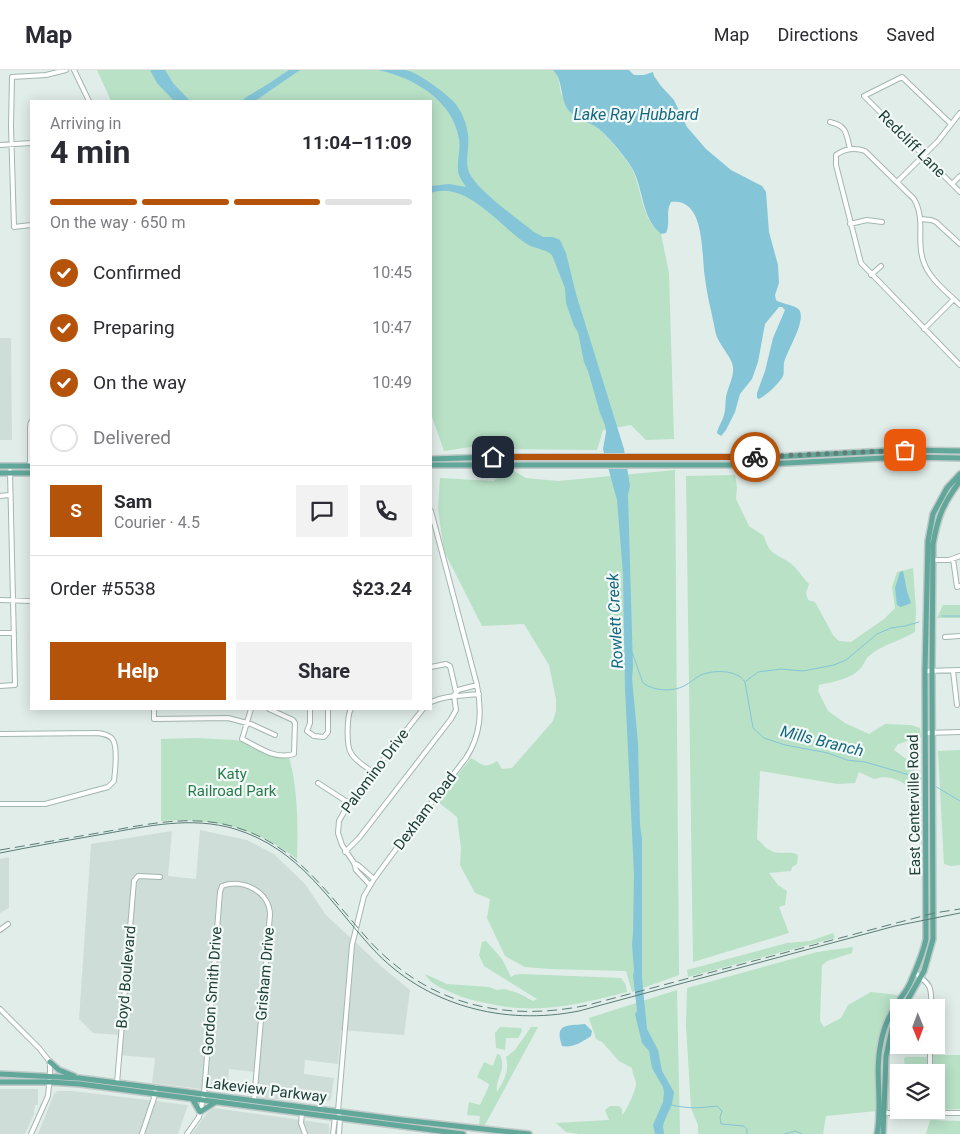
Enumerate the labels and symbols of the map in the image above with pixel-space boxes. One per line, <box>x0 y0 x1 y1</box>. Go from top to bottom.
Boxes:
water label: Lake Ray Hubbard <box>573 105 699 124</box>
street label: Redcliff Lane <box>875 107 949 181</box>
pin <box>884 429 926 471</box>
courier <box>730 432 780 482</box>
pin <box>472 436 514 478</box>
water label: Rowlett Creek <box>603 572 627 669</box>
water label: Mills Branch <box>778 721 866 761</box>
street label: Palomino Drive <box>337 725 413 817</box>
street label: East Centerville Road <box>904 734 924 876</box>
park label: Katy Railroad Park <box>188 765 277 800</box>
street label: Dexham Road <box>390 768 460 854</box>
street label: Boyd Boulevard <box>113 925 139 1029</box>
street label: Gordon Smith Drive <box>199 926 225 1056</box>
street label: Grisham Drive <box>252 927 278 1021</box>
north arrow <box>890 999 945 1054</box>
street label: Lakeview Parkway <box>204 1074 328 1106</box>

